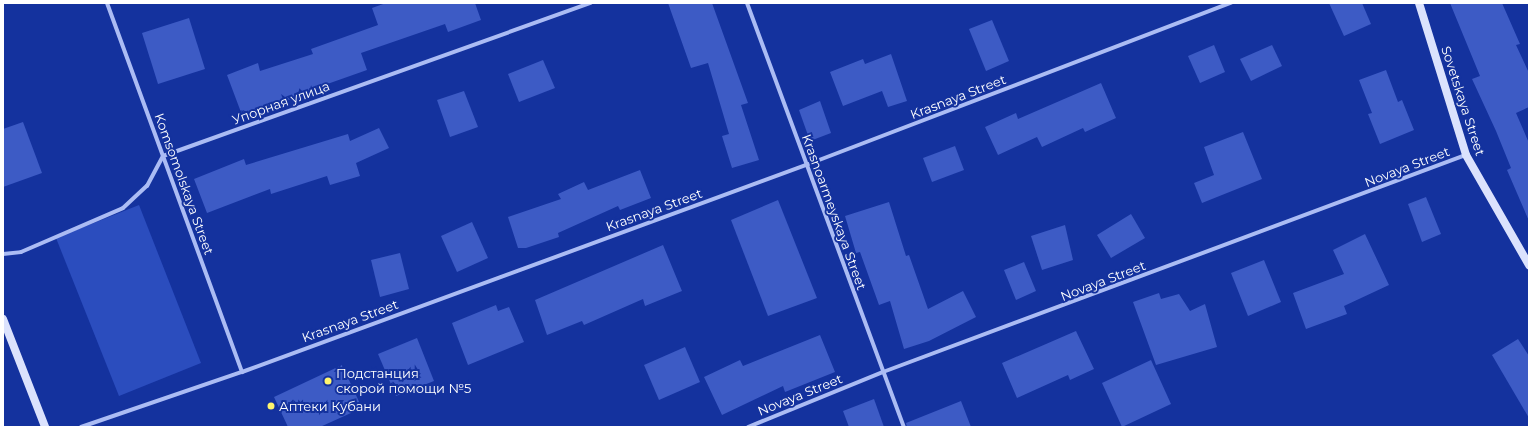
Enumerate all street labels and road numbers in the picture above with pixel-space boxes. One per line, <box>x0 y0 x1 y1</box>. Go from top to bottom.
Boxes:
street label: Sovetskaya Street <box>1438 44 1488 158</box>
street label: Krasnaya Street <box>908 72 1008 122</box>
street label: Упорная улица <box>230 78 332 128</box>
street label: Komsomolskaya Street <box>151 111 217 257</box>
street label: Krasnoarmeyskaya Street <box>799 132 869 292</box>
street label: Novaya Street <box>1362 144 1452 190</box>
street label: Krasnaya Street <box>604 185 704 235</box>
street label: Novaya Street <box>1058 258 1148 304</box>
street label: Krasnaya Street <box>300 296 400 346</box>
street label: Novaya Street <box>755 371 845 419</box>

